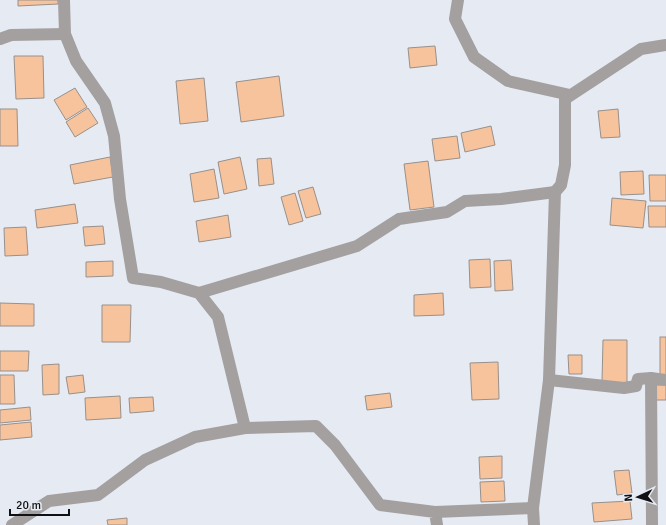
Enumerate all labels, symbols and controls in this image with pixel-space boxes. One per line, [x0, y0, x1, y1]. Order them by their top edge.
north arrow [618, 477, 658, 517]
scale bar [10, 491, 69, 517]
text: N [622, 493, 635, 502]
text: 20 m [16, 498, 41, 513]

